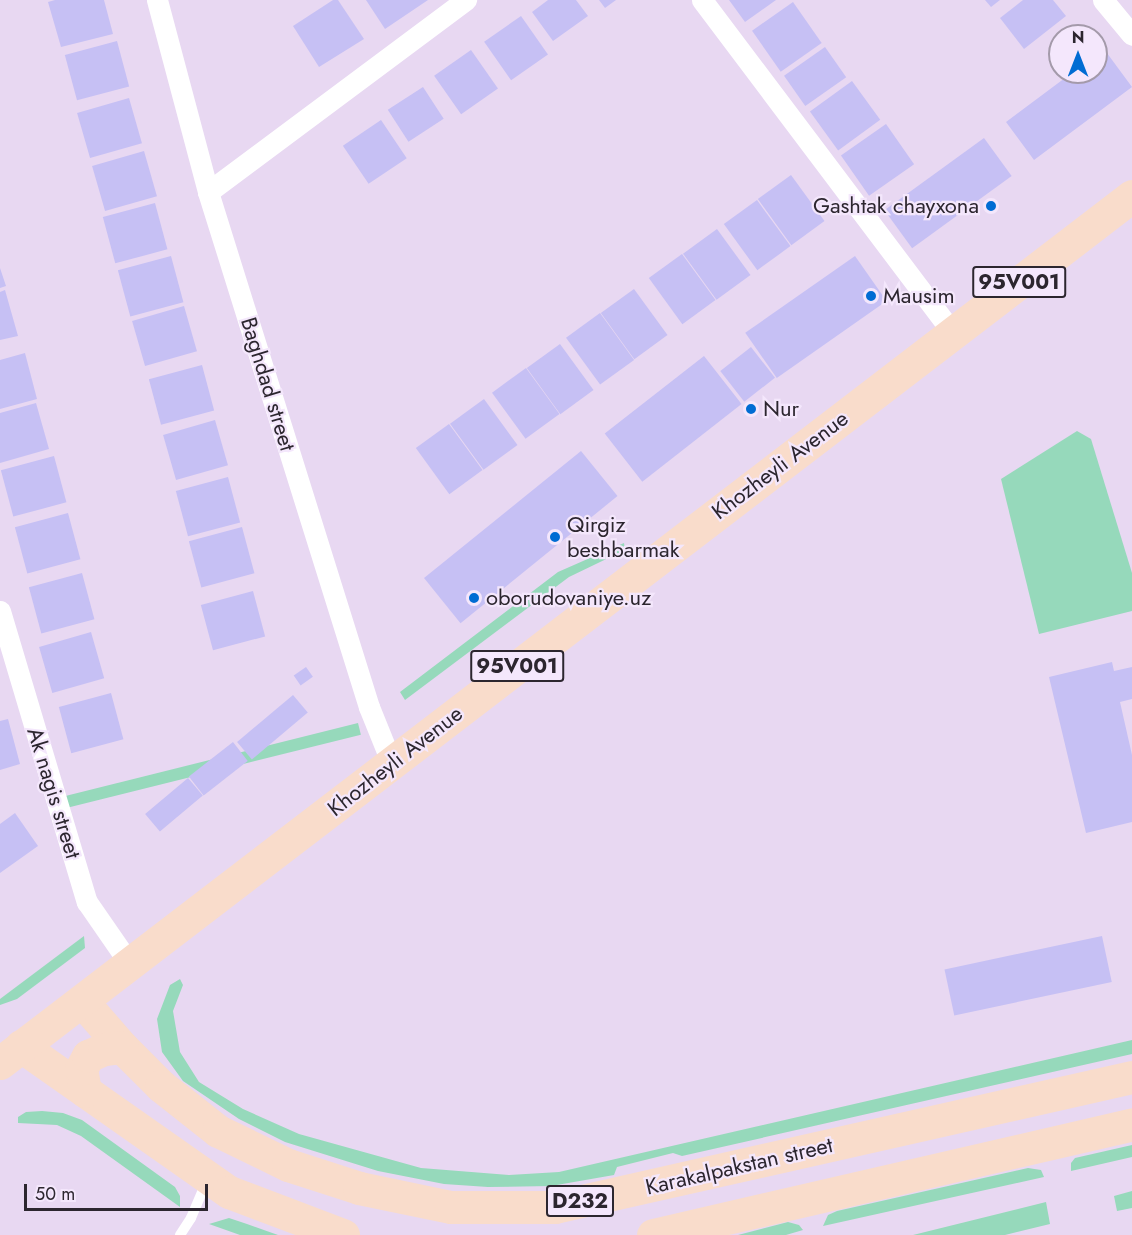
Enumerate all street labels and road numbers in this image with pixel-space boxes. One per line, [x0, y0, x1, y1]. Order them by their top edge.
road number: 95V001 [971, 264, 1067, 300]
street label: Baghdad street [235, 314, 301, 454]
street label: Khozheyli Avenue [707, 405, 853, 525]
road number: 95V001 [469, 648, 565, 684]
street label: Khozheyli Avenue [322, 700, 468, 822]
street label: Ak nagis street [22, 724, 86, 862]
street label: Karakalpakstan street [643, 1132, 835, 1200]
road number: D232 [546, 1183, 614, 1219]

